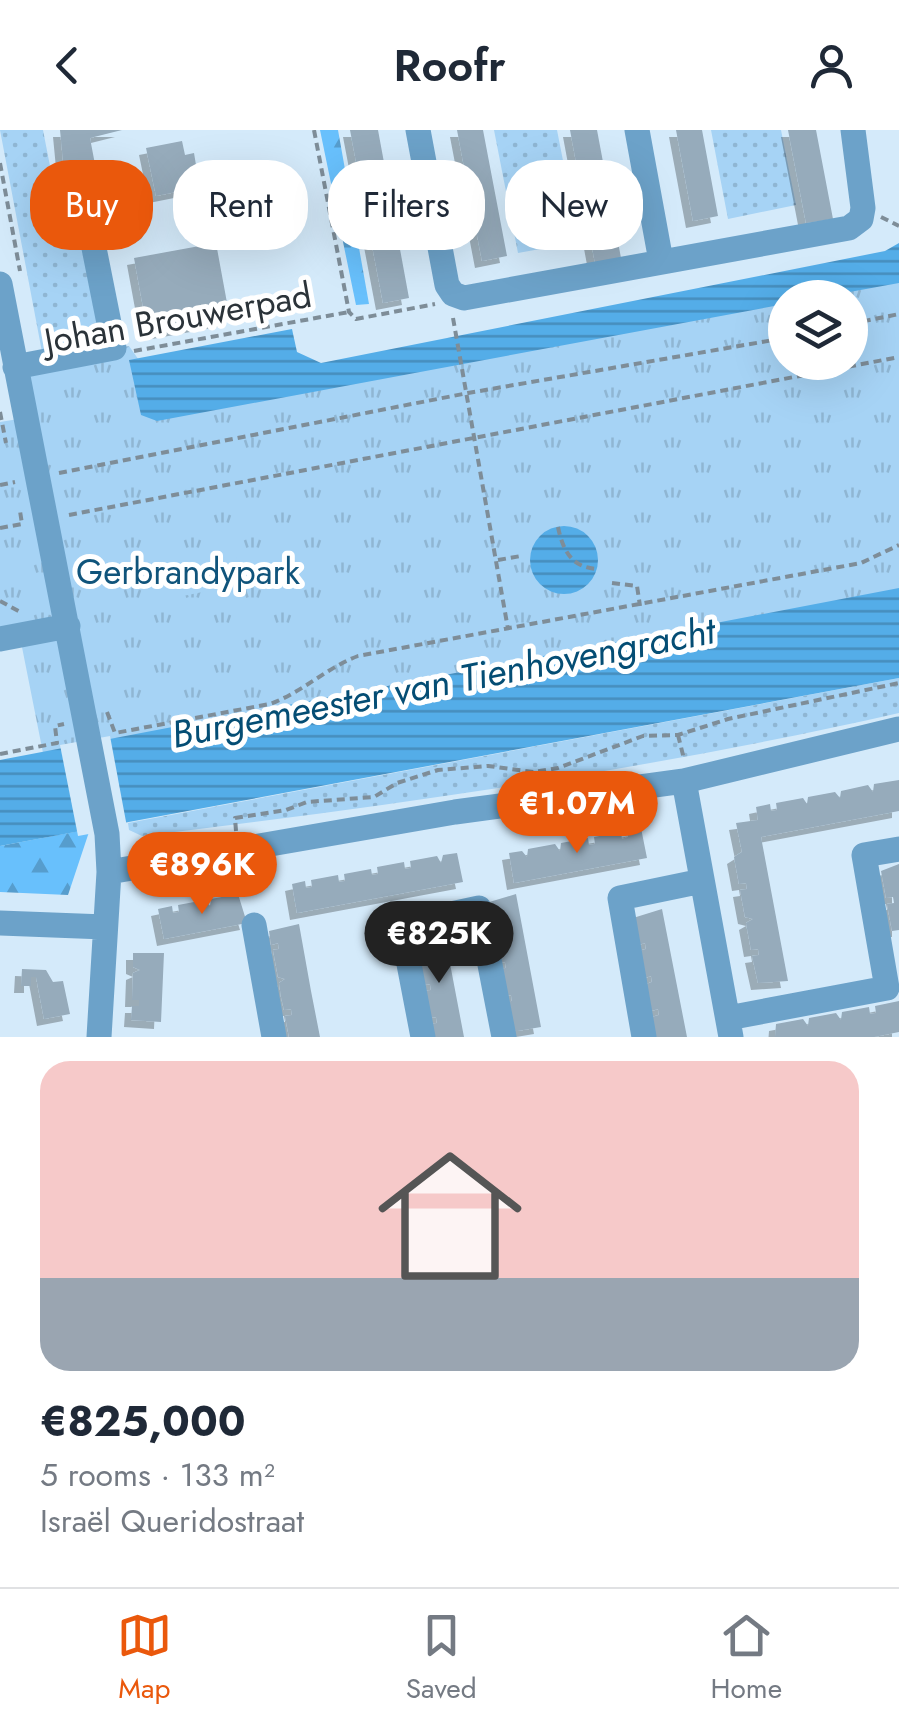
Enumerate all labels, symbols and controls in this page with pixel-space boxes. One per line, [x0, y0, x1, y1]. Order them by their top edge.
text: Roofr [394, 33, 505, 98]
icon: back [40, 38, 95, 93]
icon: person [804, 38, 859, 93]
chip: Buy [30, 160, 153, 250]
chip: Rent [173, 160, 308, 250]
chip: Filters [328, 160, 485, 250]
chip: New [505, 160, 643, 250]
street label: Johan Brouwerpad [37, 270, 315, 367]
map controls [768, 280, 868, 380]
button: layers [768, 280, 868, 380]
park label: Gerbrandypark [76, 547, 301, 597]
water label: Burgemeester van Tienhovengracht [167, 602, 721, 762]
pin: €1.07M [496, 771, 658, 856]
text: €1.07M [519, 780, 635, 826]
pin: €896K [132, 832, 272, 917]
text: €896K [149, 841, 255, 887]
pin: €825K [369, 901, 509, 986]
text: €825K [386, 910, 492, 956]
icon: home [360, 1126, 540, 1306]
text: €825,000 [40, 1391, 246, 1452]
text: 5 rooms · 133 m² [40, 1452, 275, 1498]
text: Israël Queridostraat [40, 1498, 304, 1544]
tab: Map [117, 1608, 172, 1709]
tab: Saved [406, 1608, 477, 1709]
tab: Home [710, 1608, 782, 1709]

